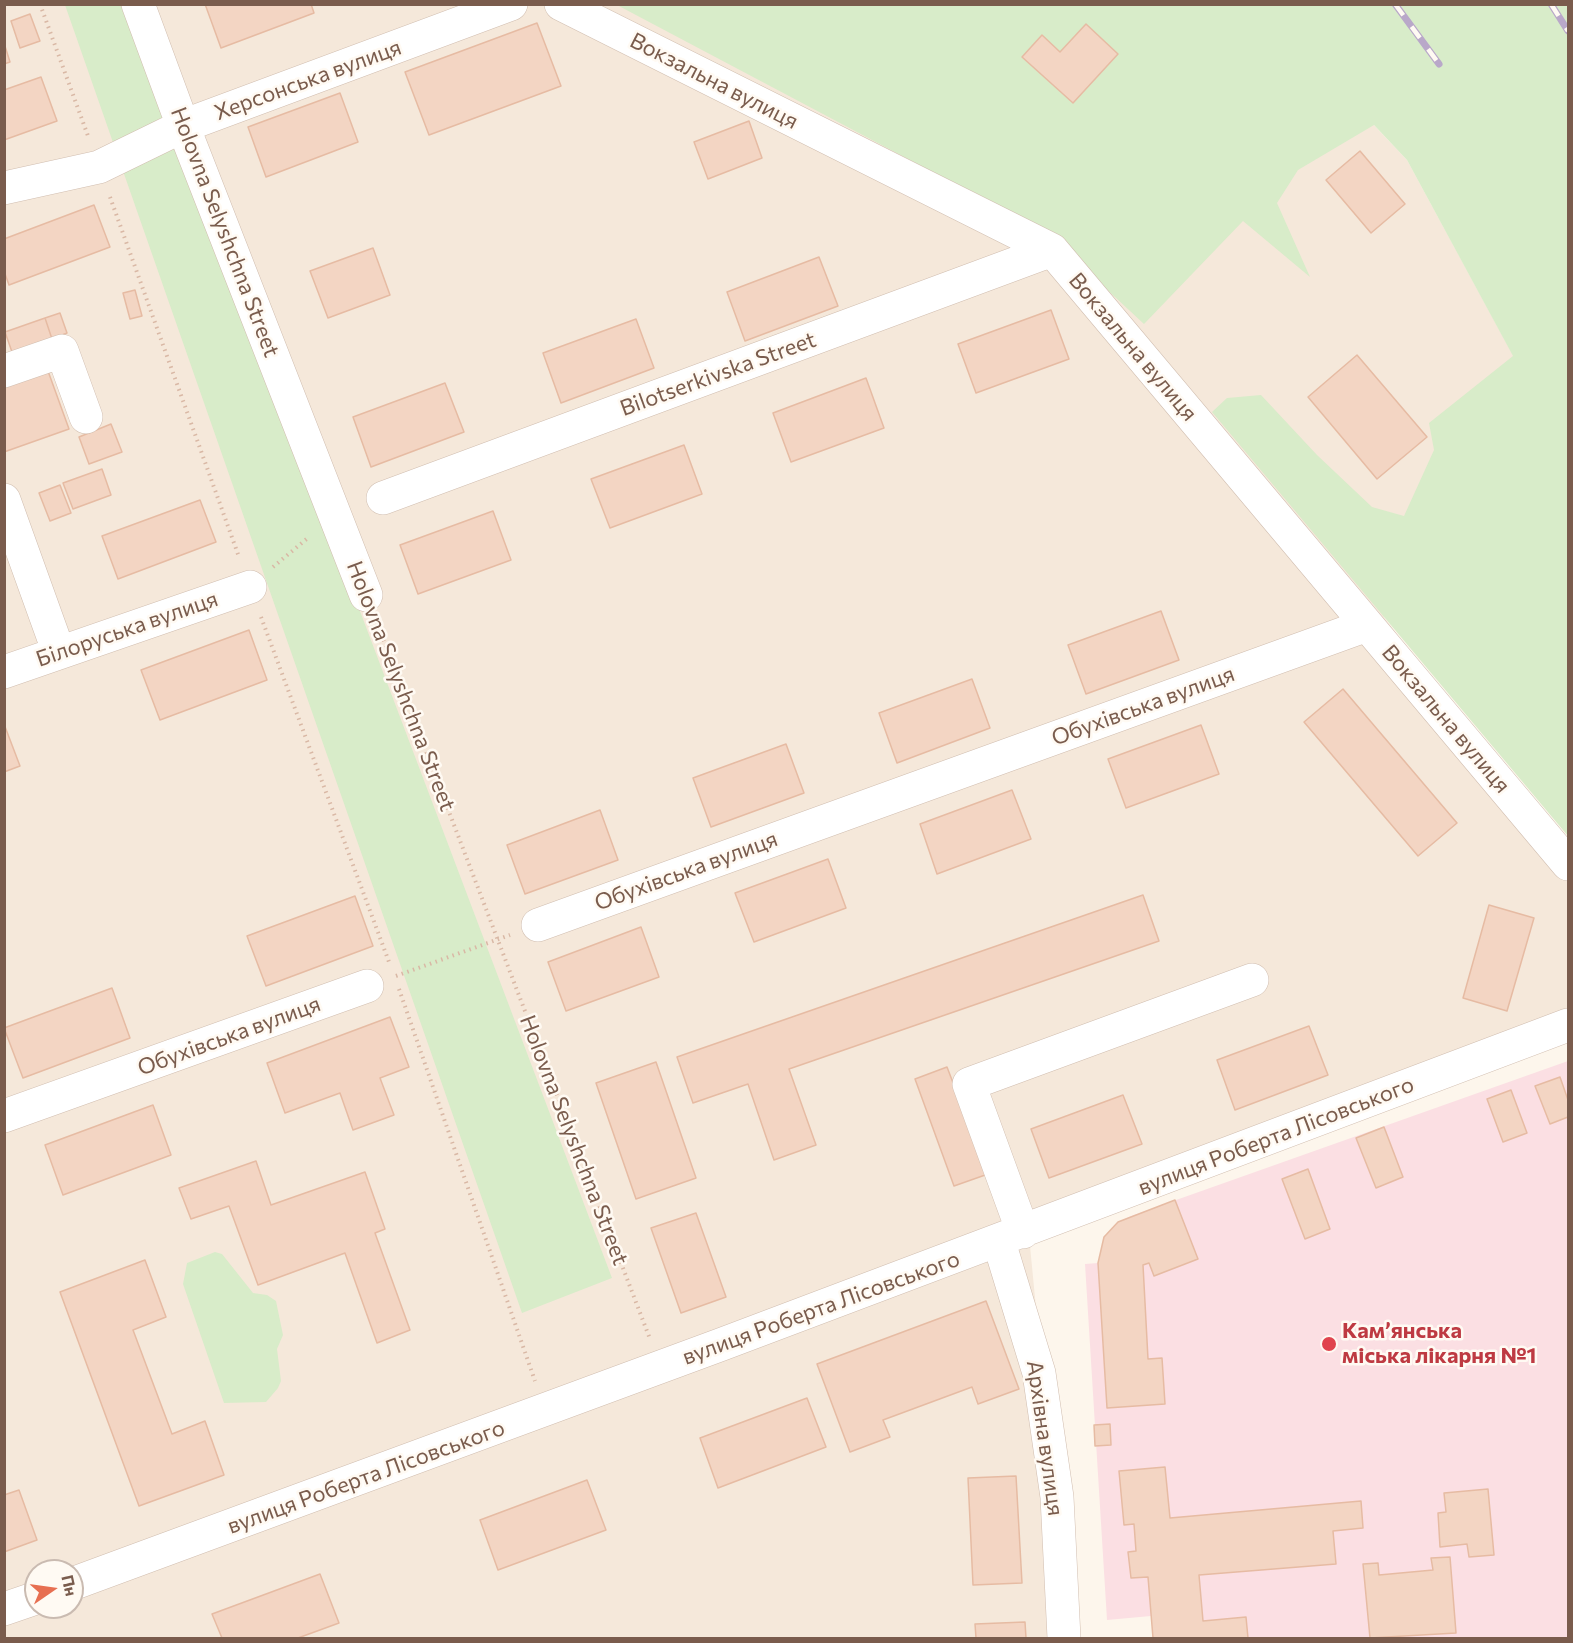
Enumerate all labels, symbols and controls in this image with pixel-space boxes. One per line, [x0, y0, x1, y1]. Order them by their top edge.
street label: Вокзальна вулиця [625, 27, 803, 135]
street label: Херсонська вулиця [211, 34, 405, 126]
street label: Holovna Selyshchna Street [165, 103, 285, 361]
street label: Вокзальна вулиця [1063, 268, 1203, 426]
street label: Bilotserkivska Street [616, 326, 820, 422]
street label: Holovna Selyshchna Street [341, 557, 461, 815]
street label: Білоруська вулиця [33, 586, 221, 672]
street label: Вокзальна вулиця [1376, 640, 1516, 798]
street label: Обухівська вулиця [1048, 661, 1238, 751]
street label: Обухівська вулиця [591, 826, 781, 916]
street label: Обухівська вулиця [134, 991, 324, 1081]
street label: Holovna Selyshchna Street [514, 1011, 634, 1269]
street label: вулиця Роберта Лісовського [1134, 1071, 1418, 1201]
street label: вулиця Роберта Лісовського [679, 1245, 963, 1371]
place label: Кам’янська міська лікарня №1 [1342, 1318, 1536, 1370]
marker: Кам’янська міська лікарня №1 [1320, 1335, 1338, 1353]
street label: Архівна вулиця [1021, 1359, 1069, 1517]
street label: вулиця Роберта Лісовського [224, 1414, 508, 1540]
north arrow [24, 1559, 84, 1619]
text: Пн [58, 1573, 82, 1598]

